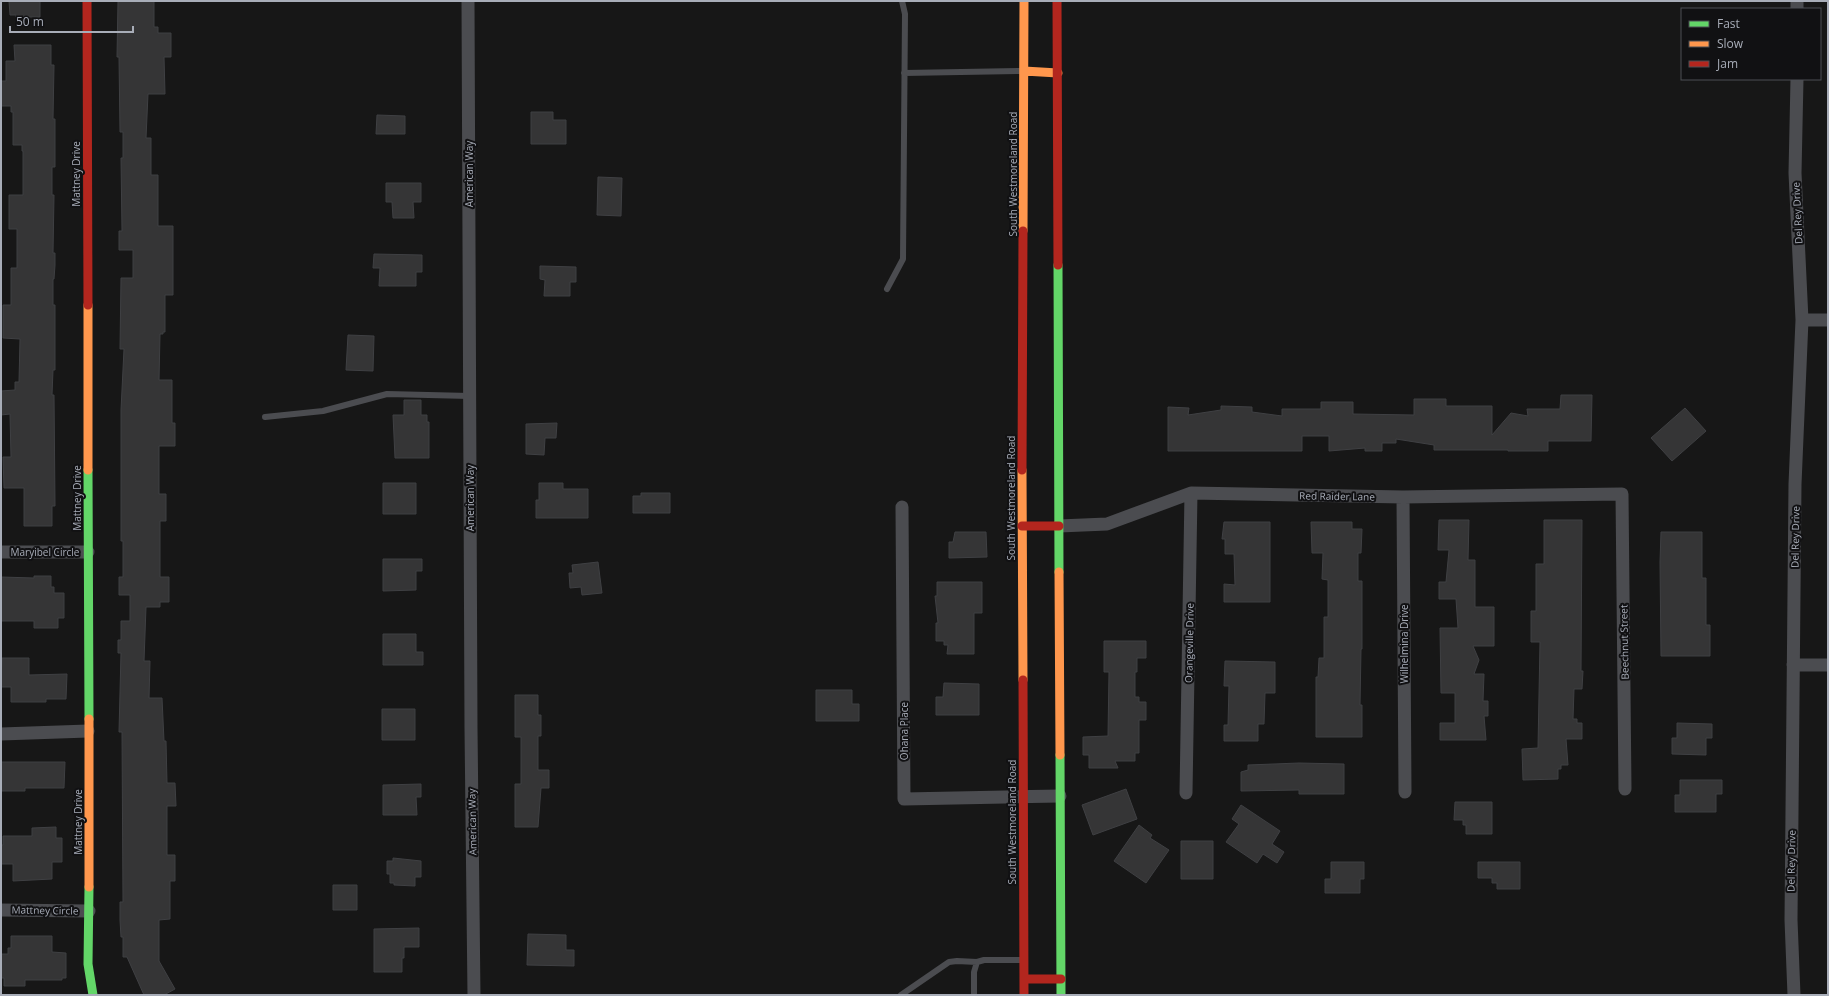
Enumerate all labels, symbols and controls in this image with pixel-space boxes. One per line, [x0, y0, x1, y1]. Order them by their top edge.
scale bar [10, 8, 133, 34]
legend [1681, 8, 1821, 80]
text: 50 m [16, 13, 44, 30]
text: Fast [1717, 15, 1740, 32]
text: Slow [1717, 35, 1744, 52]
text: Jam [1716, 55, 1738, 72]
street label: South Westmoreland Road [1006, 112, 1020, 236]
street label: American Way [462, 140, 476, 207]
street label: Mattney Drive [69, 141, 83, 207]
street label: Del Rey Drive [1788, 181, 1806, 244]
street label: South Westmoreland Road [1004, 436, 1018, 560]
street label: American Way [463, 464, 477, 531]
street label: Mattney Drive [70, 465, 84, 531]
street label: Red Raider Lane [1299, 488, 1375, 504]
street label: Del Rey Drive [1787, 506, 1803, 568]
street label: Maryibel Circle [11, 545, 80, 559]
street label: Orangeville Drive [1181, 603, 1197, 683]
street label: Wilhelmina Drive [1397, 604, 1411, 684]
street label: Beechnut Street [1616, 604, 1632, 680]
street label: Ohana Place [897, 701, 911, 760]
street label: South Westmoreland Road [1005, 760, 1019, 884]
street label: American Way [464, 788, 480, 855]
street label: Mattney Drive [71, 789, 85, 855]
street label: Del Rey Drive [1783, 830, 1799, 892]
street label: Mattney Circle [11, 902, 79, 918]

